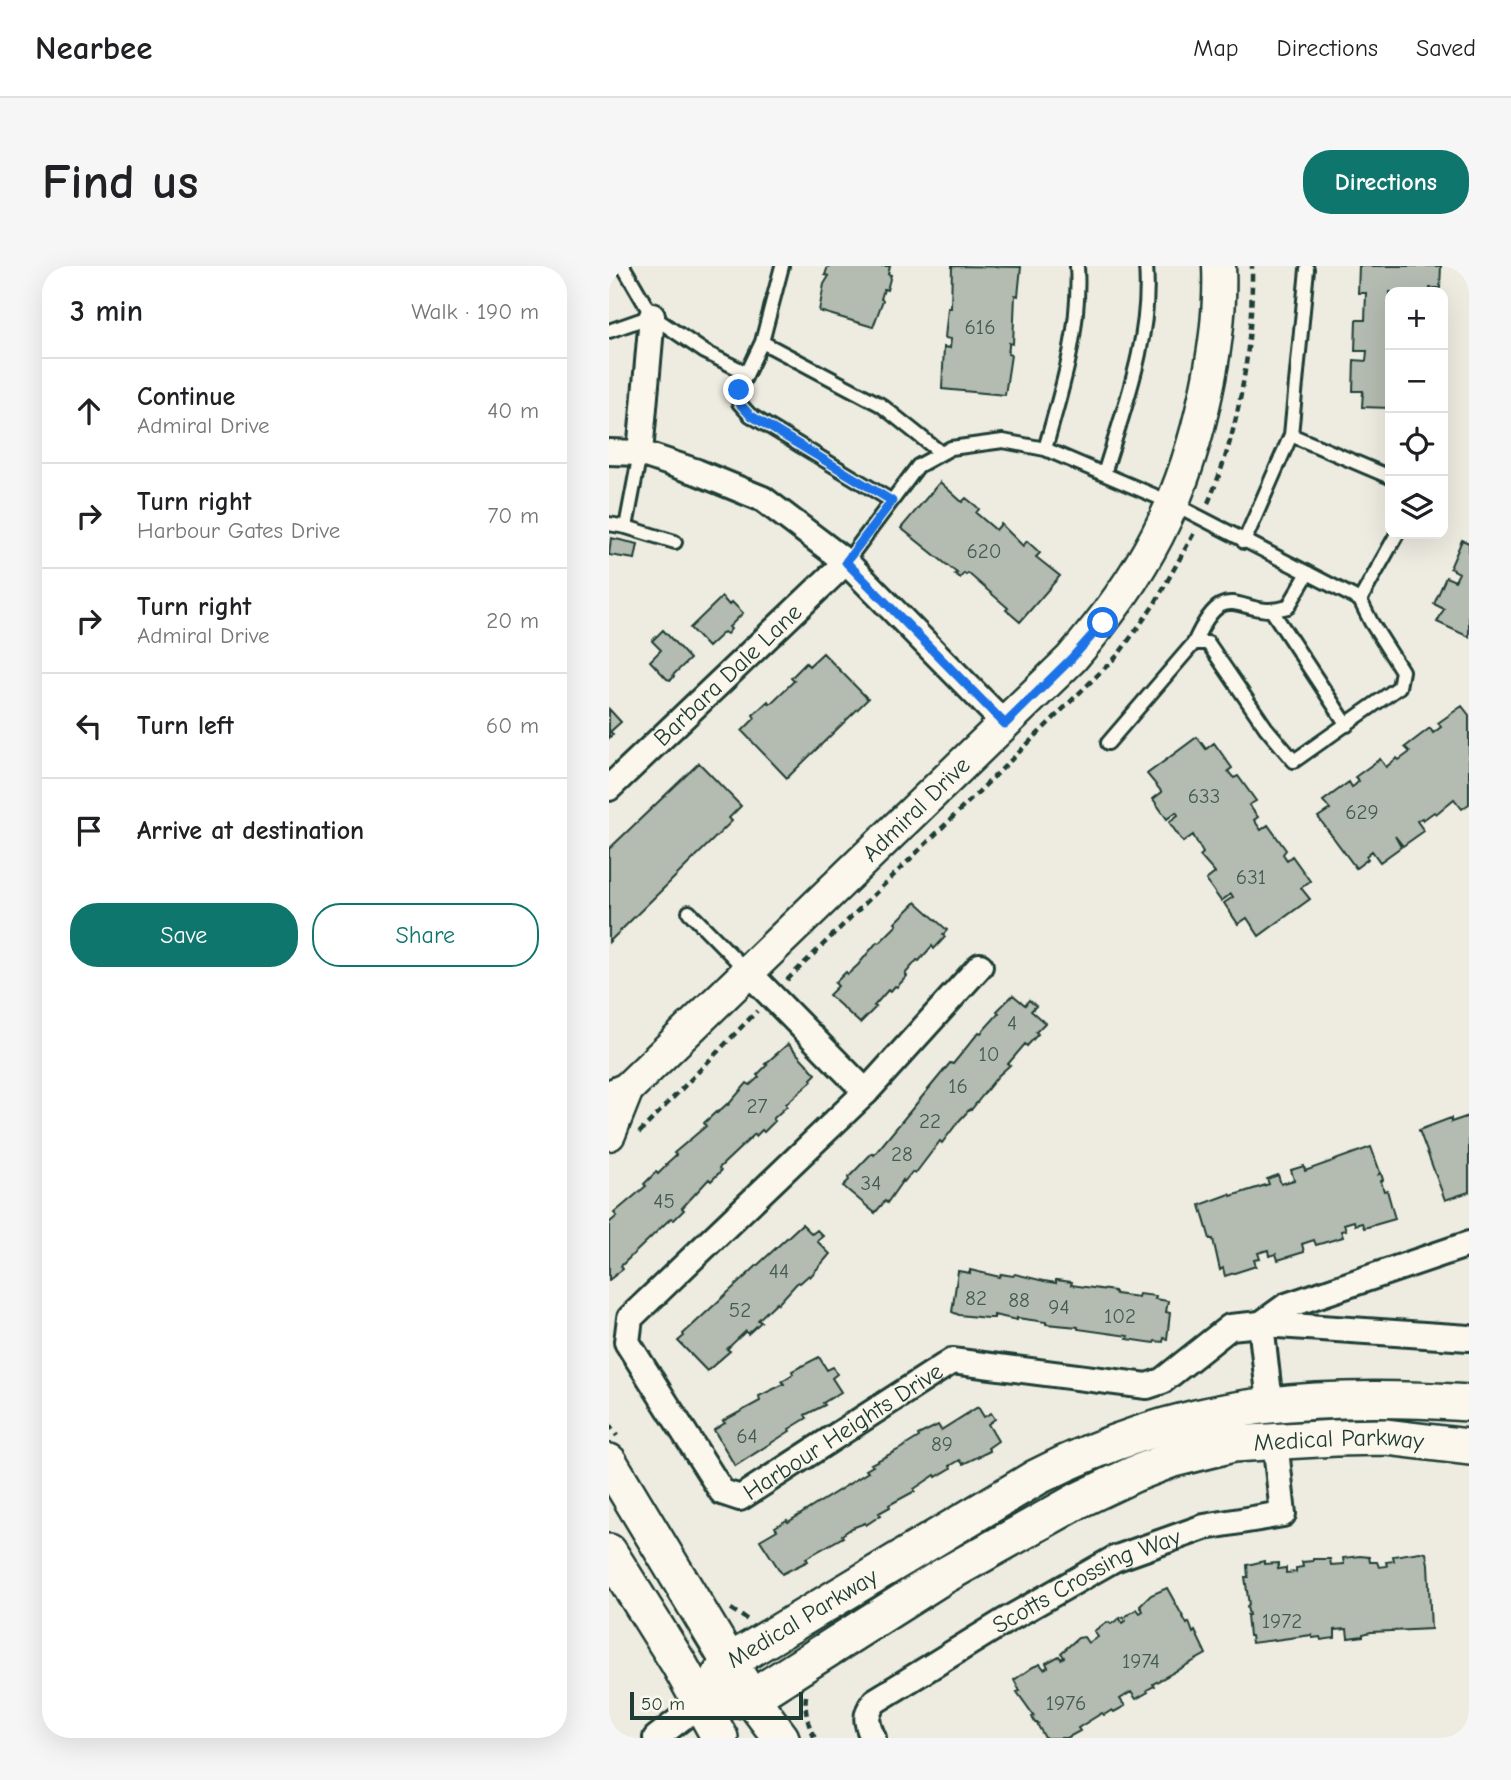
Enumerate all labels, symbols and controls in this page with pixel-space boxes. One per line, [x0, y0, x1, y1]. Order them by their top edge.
text: Nearbee [35, 29, 153, 67]
text: Map [1193, 34, 1239, 62]
text: Directions [1277, 34, 1378, 62]
text: Saved [1416, 34, 1476, 62]
button: Directions [1303, 150, 1469, 214]
text: Find us [42, 154, 198, 210]
map controls [1385, 287, 1448, 539]
button: + [1385, 287, 1448, 350]
text: 3 min [70, 294, 143, 329]
text: Walk · 190 m [411, 298, 539, 325]
house number: 616 [964, 315, 996, 339]
button: − [1385, 350, 1448, 413]
route end [723, 374, 754, 405]
text: Continue [137, 382, 235, 412]
icon: ahead [70, 392, 108, 430]
text: 40 m [487, 397, 539, 424]
text: Admiral Drive [137, 412, 270, 439]
button: locate [1385, 413, 1448, 476]
button: layers [1385, 476, 1448, 539]
text: Turn right [137, 487, 251, 517]
icon: right [70, 497, 108, 535]
text: 70 m [487, 502, 539, 529]
text: Harbour Gates Drive [137, 517, 340, 544]
house number: 620 [966, 539, 1002, 563]
text: Turn right [137, 592, 251, 622]
street label: Barbara Dale Lane [648, 598, 807, 752]
icon: right [70, 602, 108, 640]
text: 20 m [486, 607, 539, 634]
route start [1087, 607, 1118, 638]
text: Admiral Drive [137, 622, 270, 649]
icon: left [70, 707, 108, 745]
text: Turn left [137, 711, 234, 741]
text: 60 m [486, 712, 539, 739]
street label: Admiral Drive [857, 751, 975, 867]
house number: 633 [1188, 784, 1220, 808]
house number: 629 [1345, 800, 1379, 824]
icon: arrive [70, 812, 108, 850]
text: Arrive at destination [137, 816, 364, 846]
house number: 631 [1236, 865, 1266, 889]
button: Save [70, 903, 298, 967]
button: Share [312, 903, 539, 967]
house number: 4 [1007, 1011, 1017, 1035]
house number: 10 [978, 1042, 1000, 1066]
house number: 16 [948, 1074, 968, 1098]
house number: 27 [747, 1094, 768, 1118]
house number: 22 [919, 1109, 941, 1133]
house number: 28 [891, 1142, 913, 1166]
house number: 34 [861, 1171, 881, 1195]
house number: 45 [653, 1189, 675, 1213]
house number: 44 [769, 1259, 789, 1283]
house number: 82 [965, 1286, 987, 1310]
house number: 88 [1008, 1288, 1030, 1312]
house number: 94 [1048, 1295, 1070, 1319]
house number: 52 [729, 1298, 751, 1322]
house number: 102 [1104, 1304, 1136, 1328]
street label: Harbour Heights Drive [738, 1357, 948, 1506]
street label: Medical Parkway [1253, 1423, 1426, 1457]
house number: 64 [736, 1424, 758, 1448]
house number: 89 [931, 1432, 953, 1456]
street label: Scotts Crossing Way [987, 1522, 1185, 1639]
street label: Medical Parkway [722, 1562, 883, 1674]
house number: 1972 [1262, 1609, 1302, 1633]
house number: 1974 [1122, 1649, 1160, 1673]
scale bar [630, 1689, 803, 1721]
house number: 1976 [1046, 1691, 1086, 1715]
text: 50 m [641, 1693, 685, 1715]

